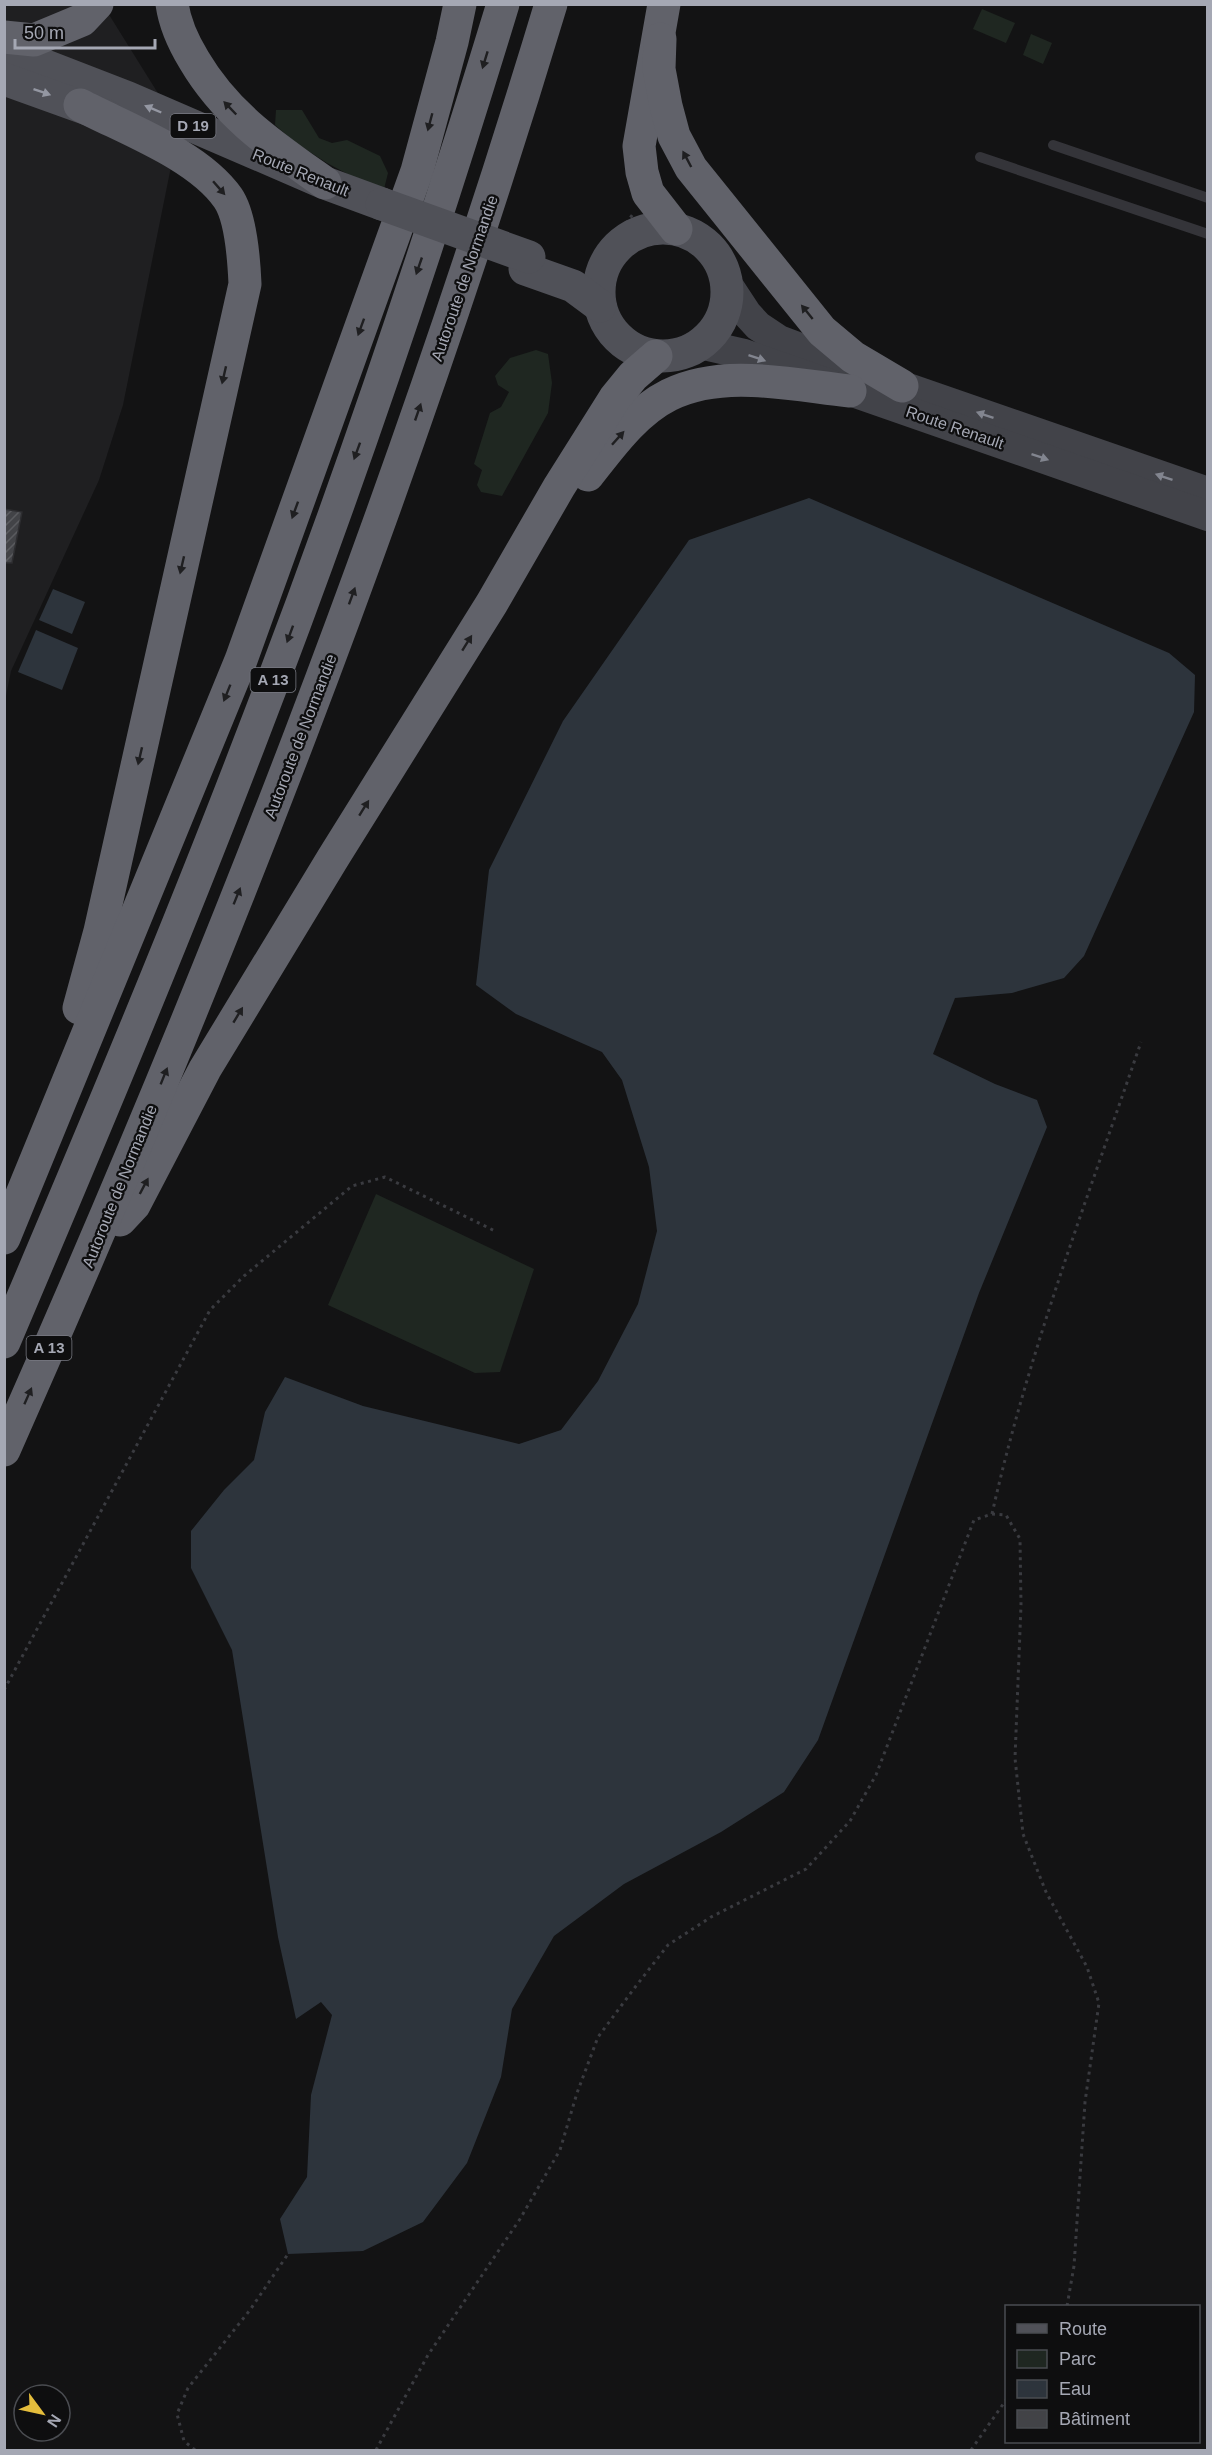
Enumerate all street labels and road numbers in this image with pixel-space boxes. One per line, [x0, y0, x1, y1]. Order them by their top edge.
road number: D 19 [170, 114, 216, 138]
street label: Route Renault [250, 145, 352, 200]
street label: Autoroute de Normandie [428, 193, 501, 363]
street label: Route Renault [904, 403, 1006, 452]
street label: Autoroute de Normandie [261, 652, 340, 821]
road number: A 13 [250, 668, 296, 692]
street label: Autoroute de Normandie [79, 1102, 160, 1270]
road number: A 13 [26, 1336, 72, 1360]

